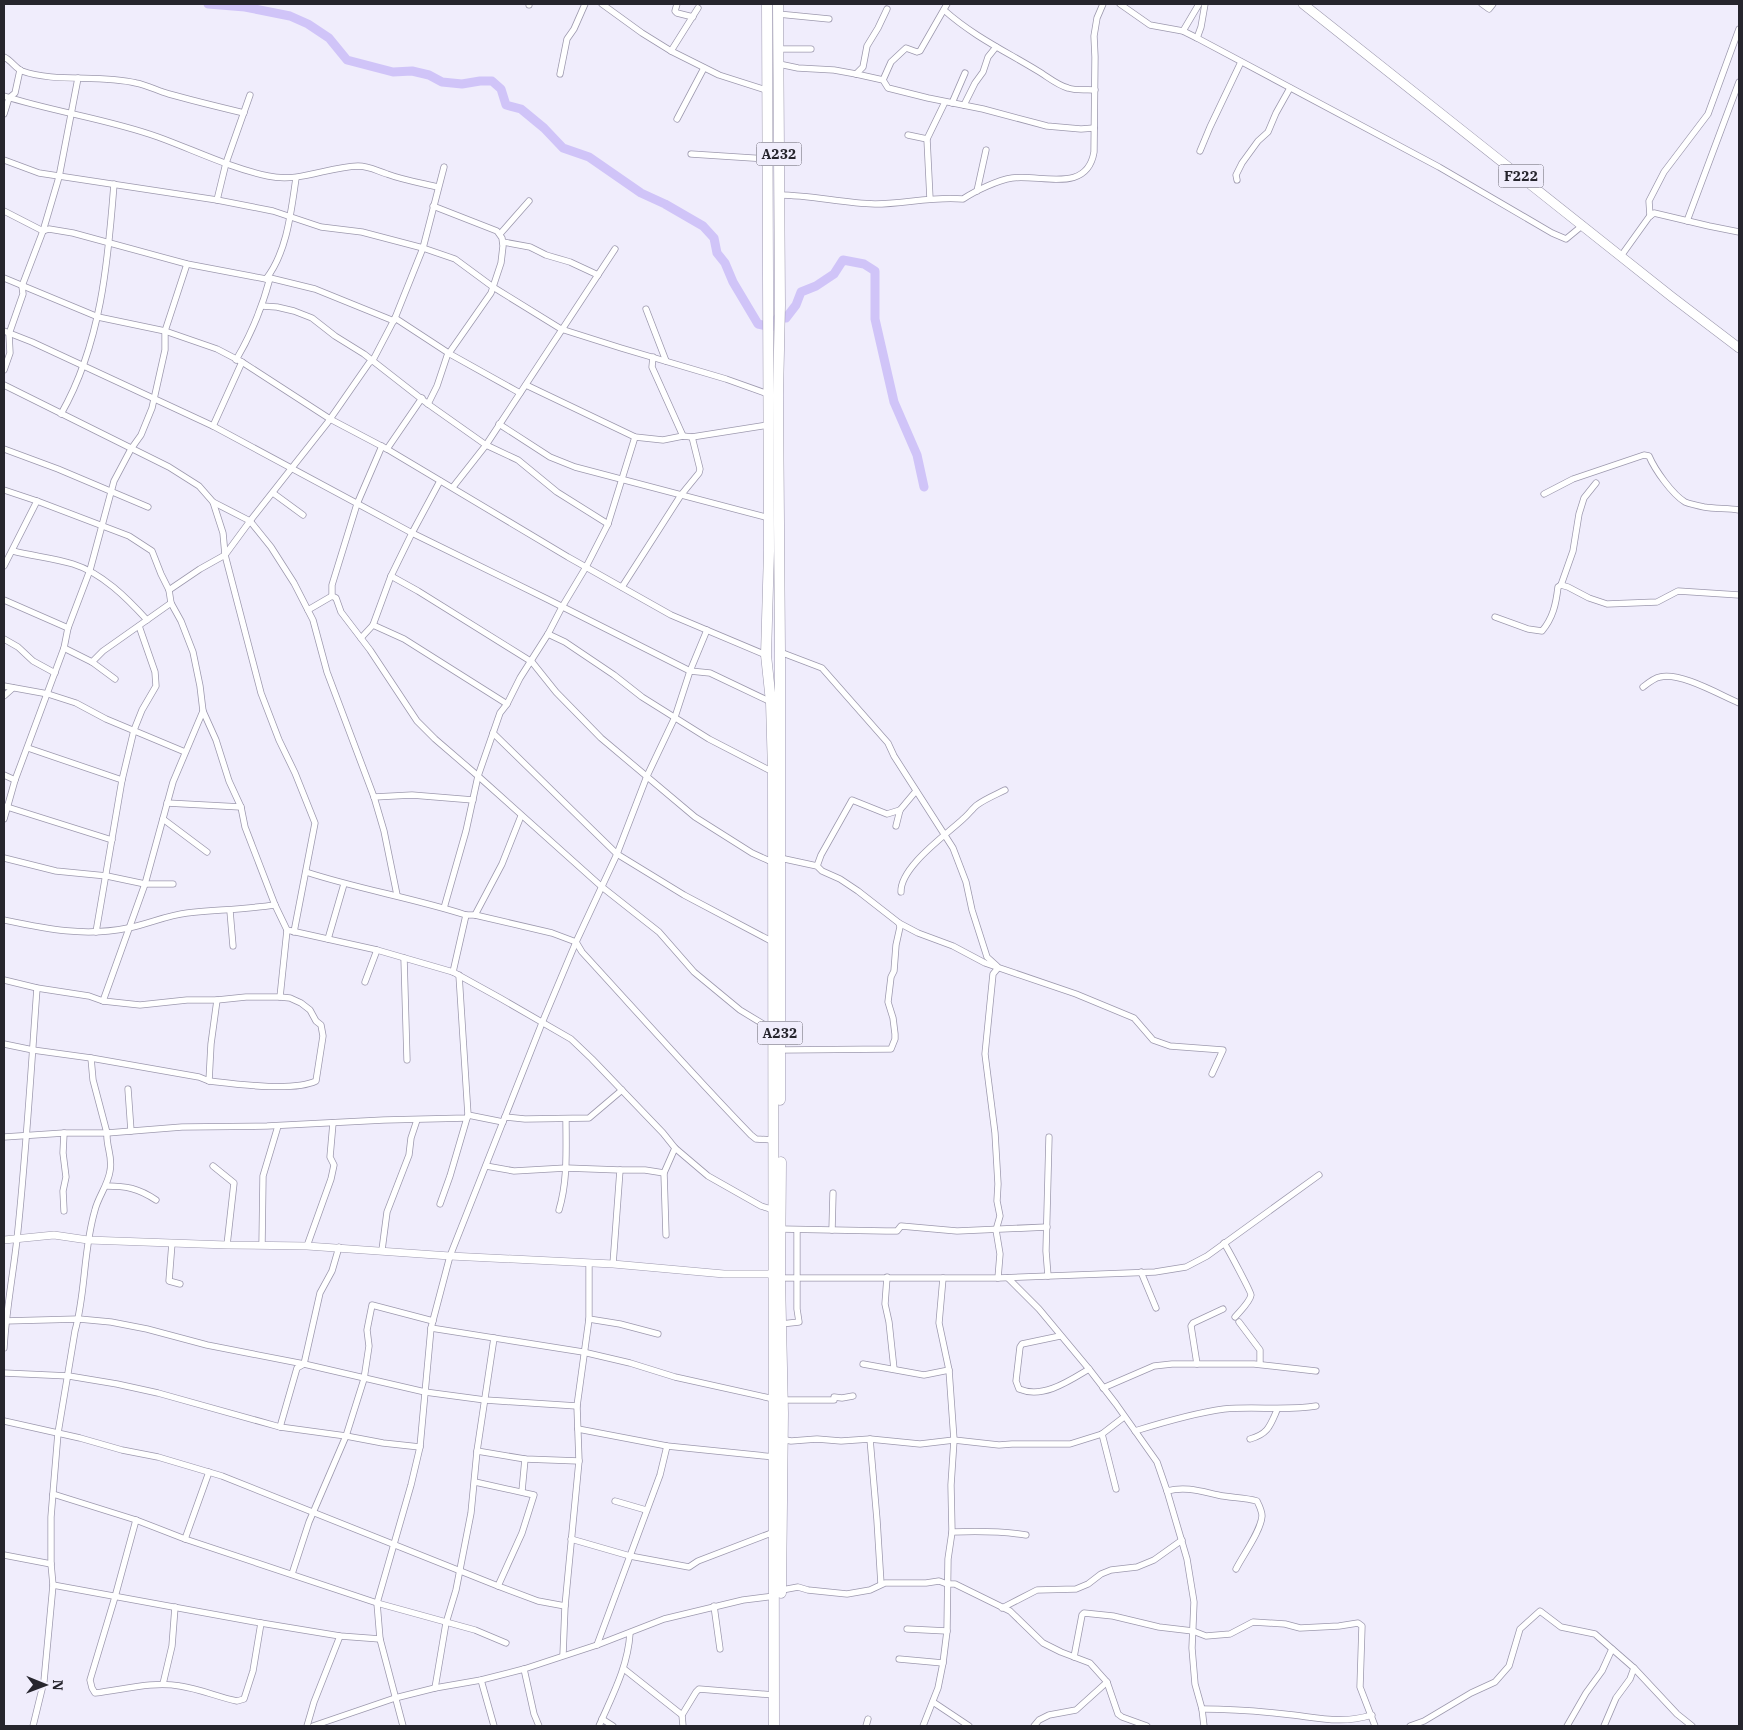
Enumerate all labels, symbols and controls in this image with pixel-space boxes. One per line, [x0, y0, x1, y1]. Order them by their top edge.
road number: A232 [756, 142, 802, 166]
road number: F222 [1498, 165, 1544, 188]
road number: A232 [758, 1021, 802, 1044]
north arrow [20, 1660, 70, 1710]
text: N [49, 1680, 67, 1691]

